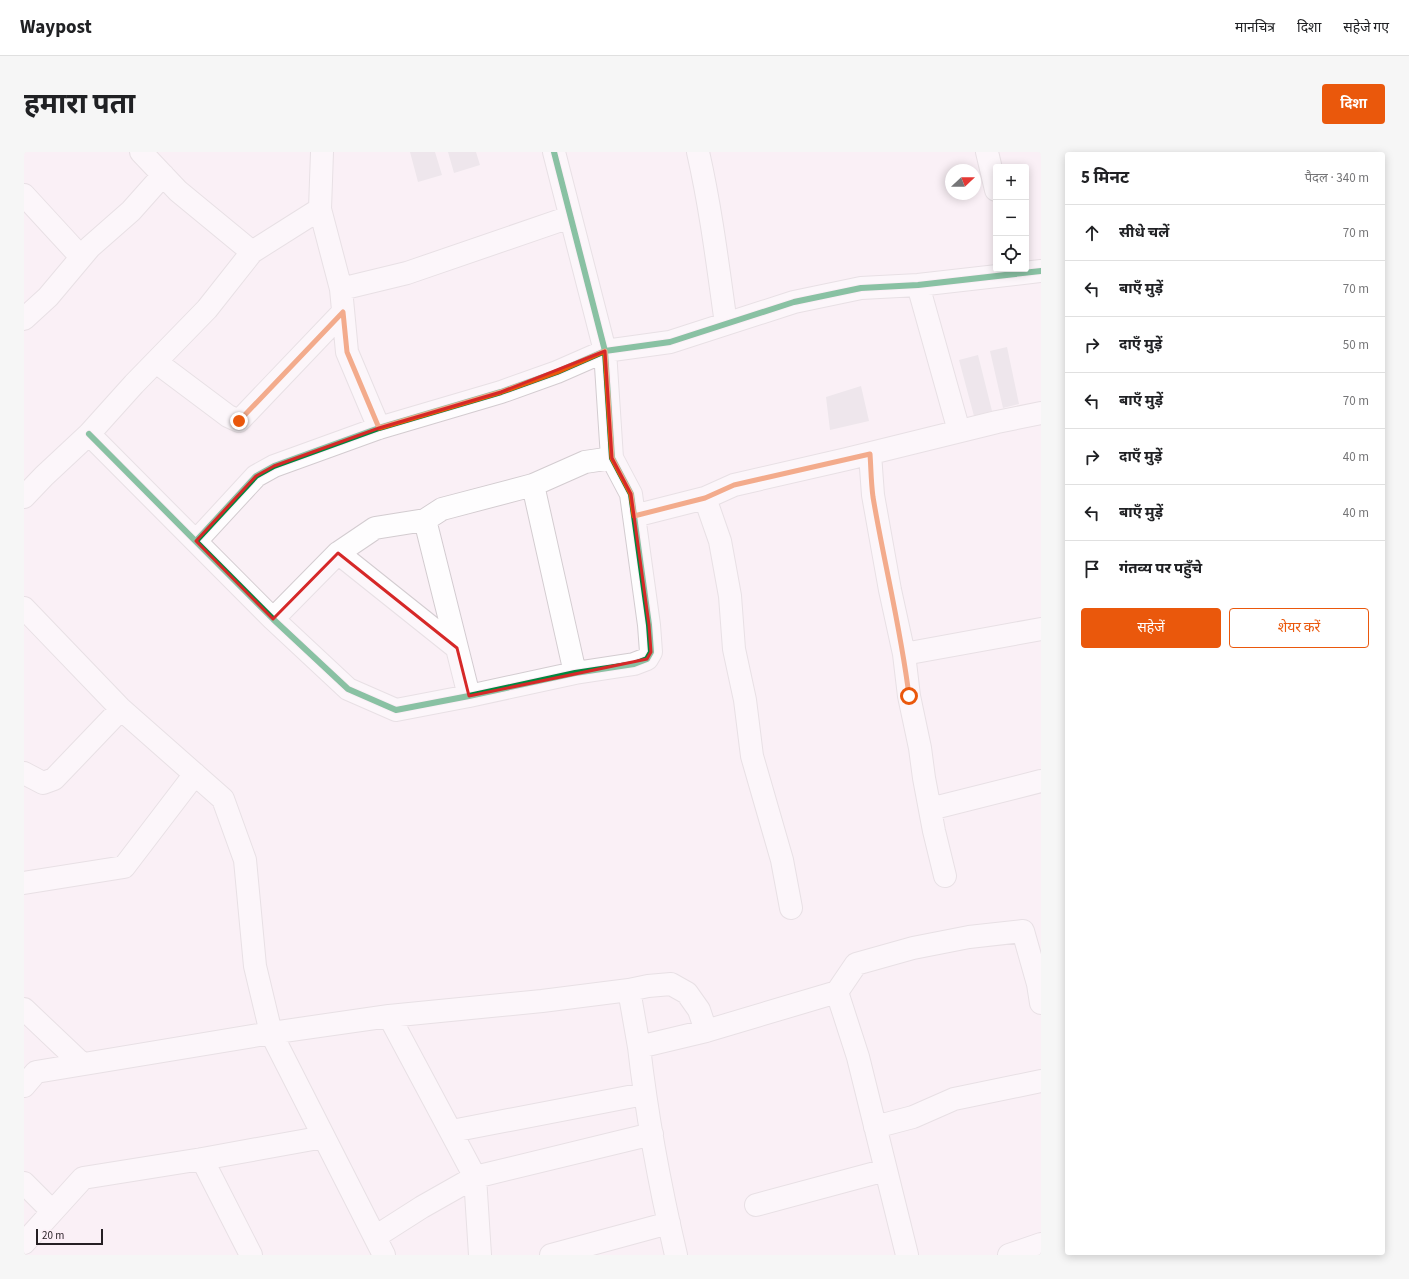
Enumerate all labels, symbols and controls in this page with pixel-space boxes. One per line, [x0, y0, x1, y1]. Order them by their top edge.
text: Waypost [20, 14, 92, 41]
text: मानचित्र [1235, 18, 1275, 38]
text: दिशा [1297, 18, 1321, 38]
text: सहेजे गए [1343, 18, 1389, 38]
text: हमारा पता [24, 84, 135, 124]
button: दिशा [1322, 84, 1385, 124]
north arrow [945, 164, 981, 200]
map controls [993, 164, 1029, 272]
button: + [993, 164, 1029, 200]
text: 5 मिनट [1081, 166, 1129, 190]
text: पैदल · 340 m [1305, 169, 1369, 187]
button: − [993, 200, 1029, 236]
icon: ahead [1081, 222, 1103, 244]
text: सीधे चलें [1119, 222, 1169, 243]
text: 70 m [1343, 224, 1369, 242]
button: locate [993, 236, 1029, 272]
icon: left [1081, 278, 1103, 300]
text: बाएँ मुड़ें [1119, 278, 1163, 299]
text: 70 m [1343, 280, 1369, 298]
icon: right [1081, 334, 1103, 356]
text: दाएँ मुड़ें [1119, 334, 1162, 355]
text: 50 m [1343, 336, 1369, 354]
icon: left [1081, 390, 1103, 412]
text: बाएँ मुड़ें [1119, 390, 1163, 411]
text: 70 m [1343, 392, 1369, 410]
route end [230, 412, 248, 430]
icon: right [1081, 446, 1103, 468]
text: दाएँ मुड़ें [1119, 446, 1162, 467]
text: 40 m [1343, 448, 1369, 466]
icon: left [1081, 502, 1103, 524]
text: बाएँ मुड़ें [1119, 502, 1163, 523]
text: 40 m [1343, 504, 1369, 522]
icon: arrive [1081, 558, 1103, 580]
text: गंतव्य पर पहुँचे [1119, 558, 1202, 579]
button: सहेजें [1081, 608, 1221, 648]
button: शेयर करें [1229, 608, 1369, 648]
route start [900, 687, 918, 705]
scale bar [36, 1227, 103, 1246]
text: 20 m [42, 1228, 64, 1243]

